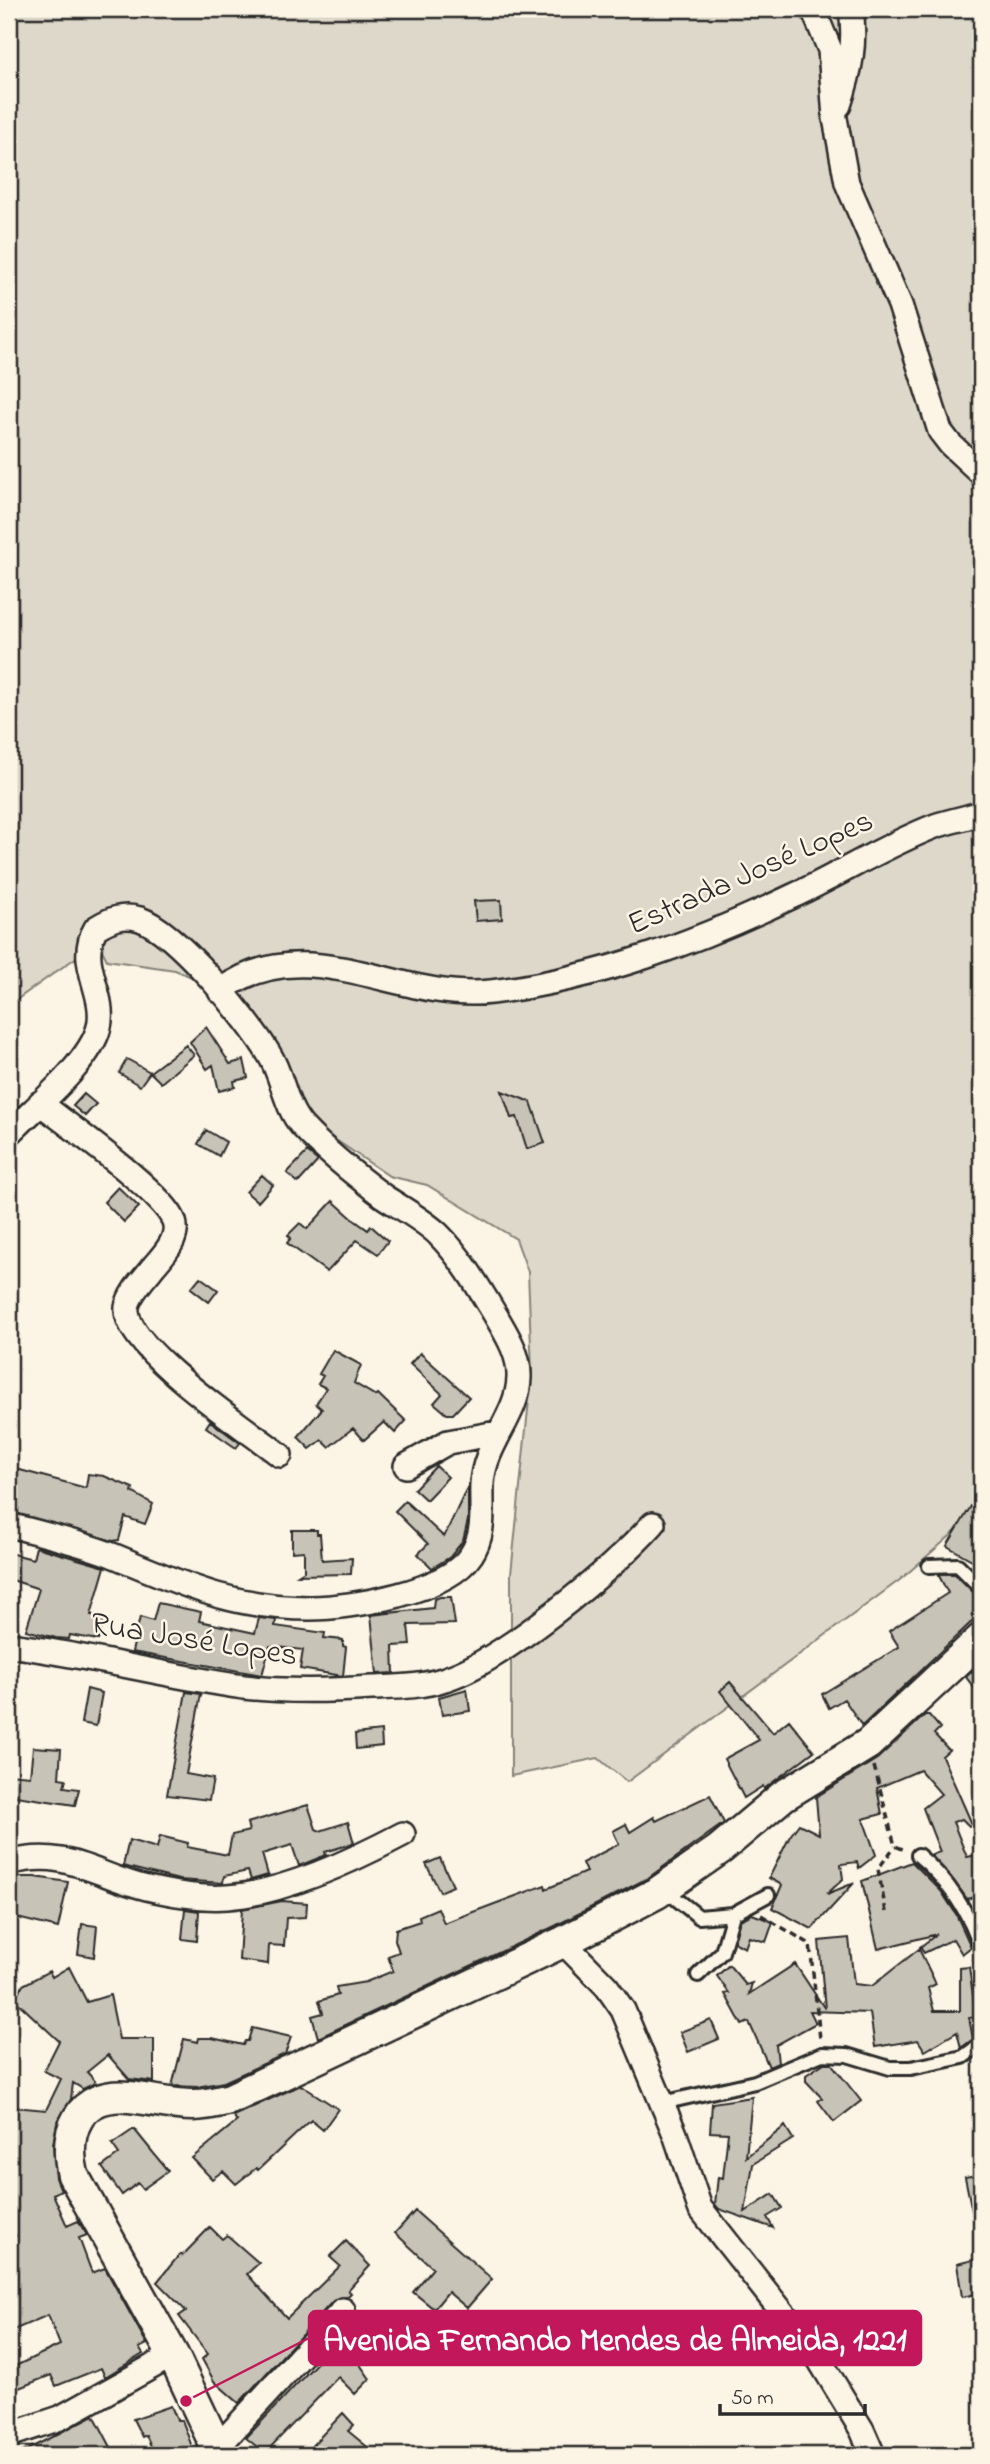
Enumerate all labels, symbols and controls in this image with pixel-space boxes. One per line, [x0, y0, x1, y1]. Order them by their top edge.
street label: Estrada José Lopes [621, 799, 881, 949]
street label: Rua José Lopes [87, 1601, 301, 1681]
callout: Avenida Fernando Mendes de Almeida, 1221 [309, 2311, 921, 2365]
text: Avenida Fernando Mendes de Almeida, 1221 [323, 2318, 907, 2366]
scale bar [720, 2373, 866, 2417]
text: 50 m [731, 2384, 774, 2414]

